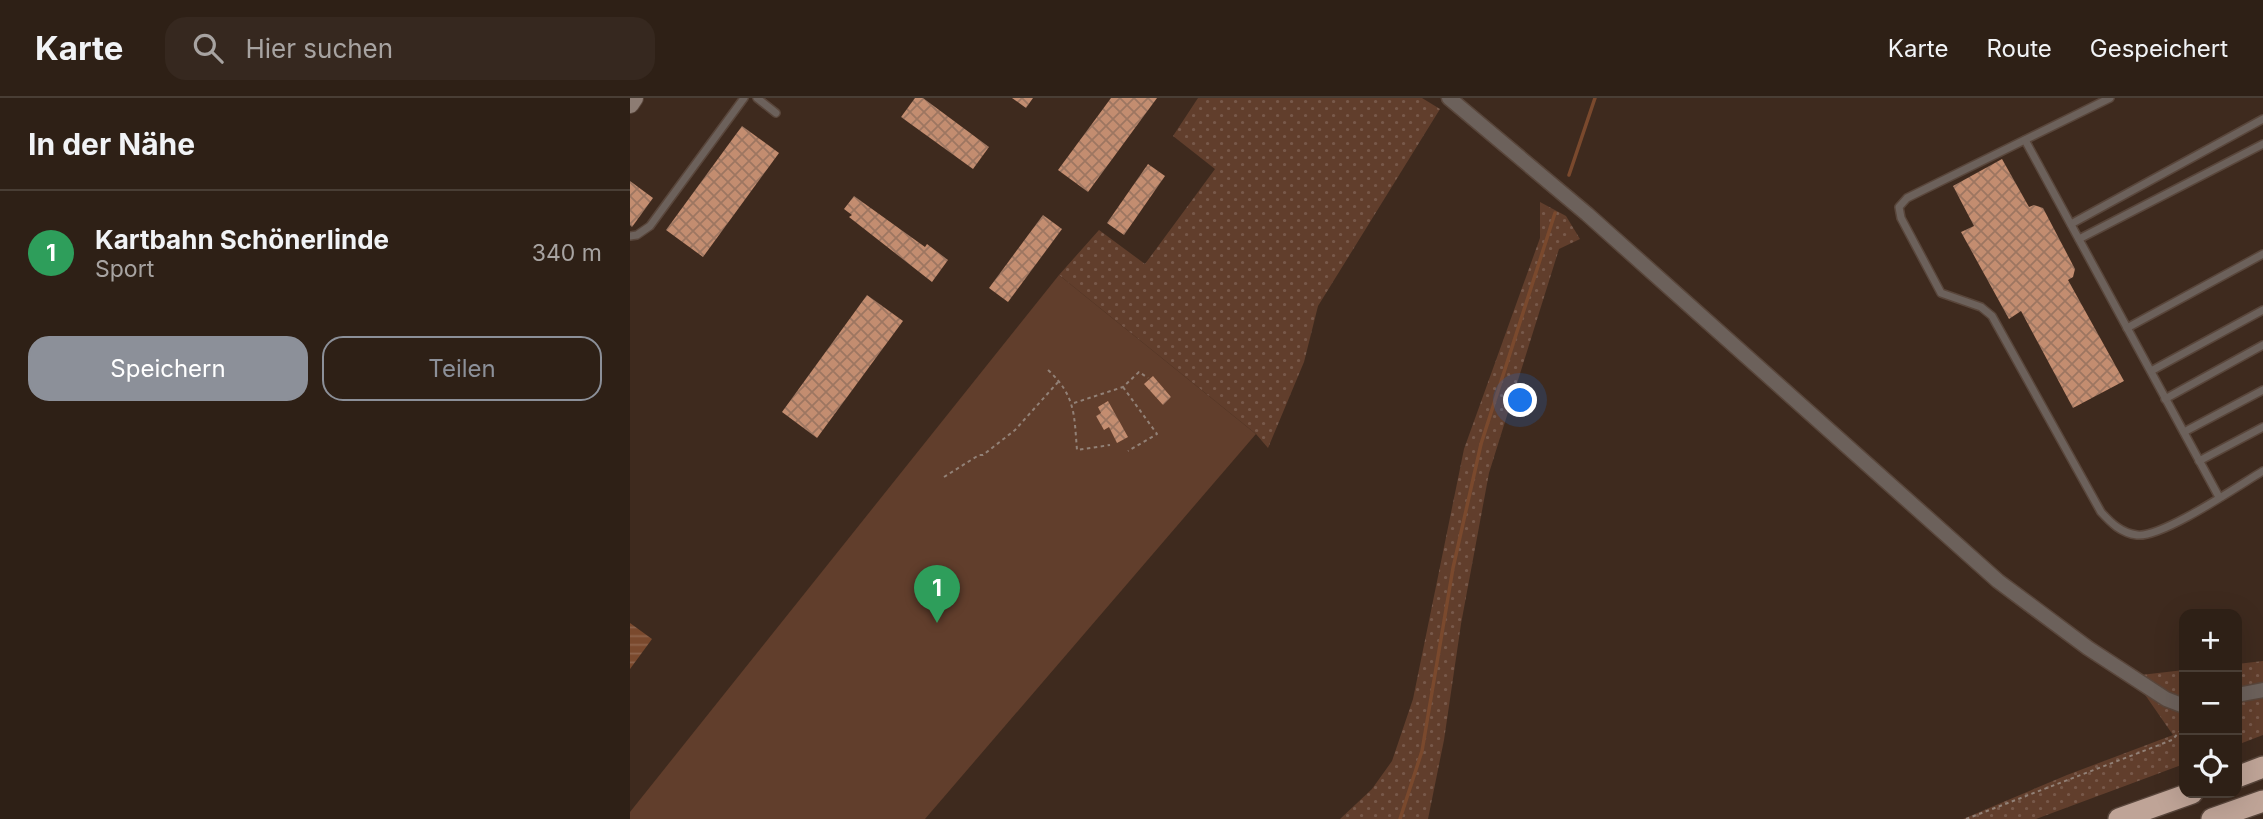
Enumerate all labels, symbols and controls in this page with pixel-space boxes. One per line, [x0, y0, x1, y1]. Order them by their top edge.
search box [165, 17, 655, 80]
text: Karte [35, 28, 123, 68]
icon: search [189, 29, 227, 67]
text: Hier suchen [245, 33, 393, 64]
text: Karte [1888, 34, 1948, 63]
text: Route [1986, 34, 2052, 63]
text: Gespeichert [2090, 34, 2228, 63]
text: In der Nähe [28, 126, 195, 162]
text: Kartbahn Schönerlinde [95, 224, 389, 255]
text: 1 [46, 239, 56, 267]
text: 340 m [532, 239, 602, 267]
text: Sport [95, 255, 154, 283]
button: Speichern [28, 336, 308, 401]
button: Teilen [322, 336, 602, 401]
your location [1503, 383, 1537, 417]
pin: 1 [914, 565, 960, 623]
map controls [2179, 609, 2242, 798]
button: + [2179, 609, 2242, 672]
button: − [2179, 672, 2242, 735]
button: locate [2179, 735, 2242, 798]

